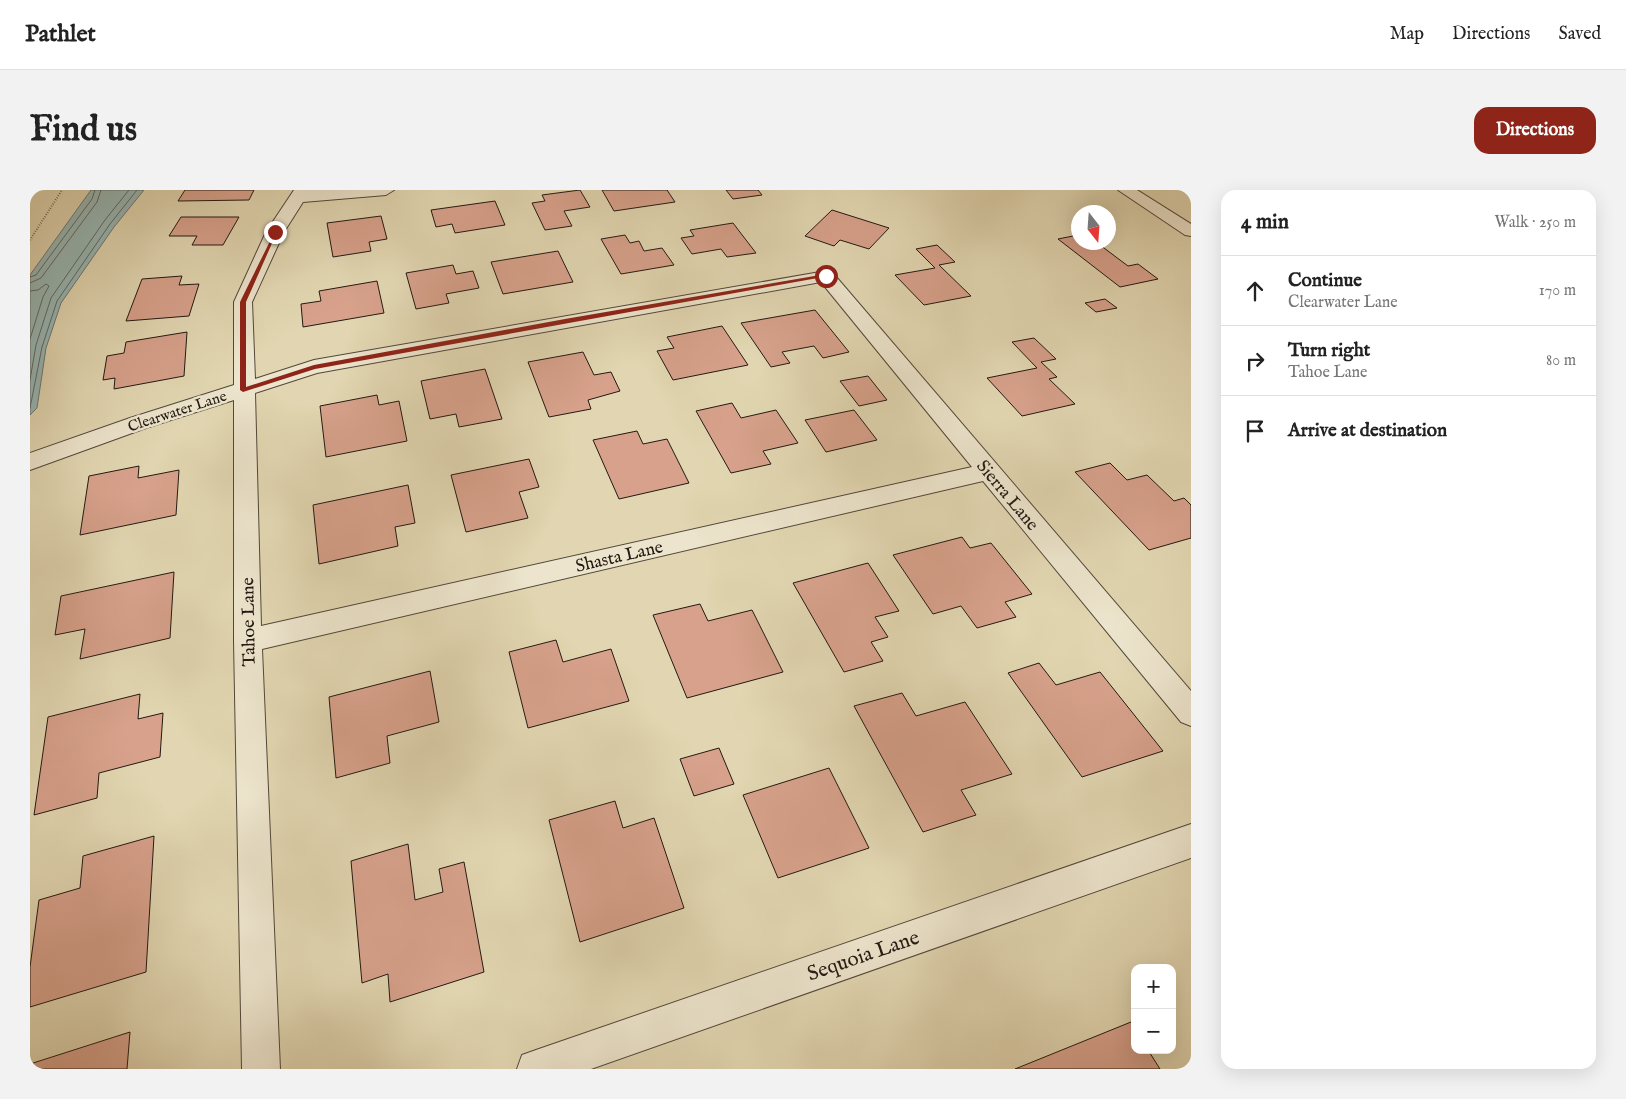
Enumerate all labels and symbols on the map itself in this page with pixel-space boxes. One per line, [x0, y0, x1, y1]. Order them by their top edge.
north arrow [1071, 205, 1116, 250]
route end [264, 221, 287, 244]
route start [815, 265, 838, 288]
street label: Clearwater Lane [125, 387, 229, 436]
street label: Sierra Lane [971, 456, 1043, 536]
street label: Shasta Lane [573, 536, 665, 579]
street label: Tahoe Lane [237, 577, 262, 667]
street label: Sequoia Lane [804, 924, 924, 988]

